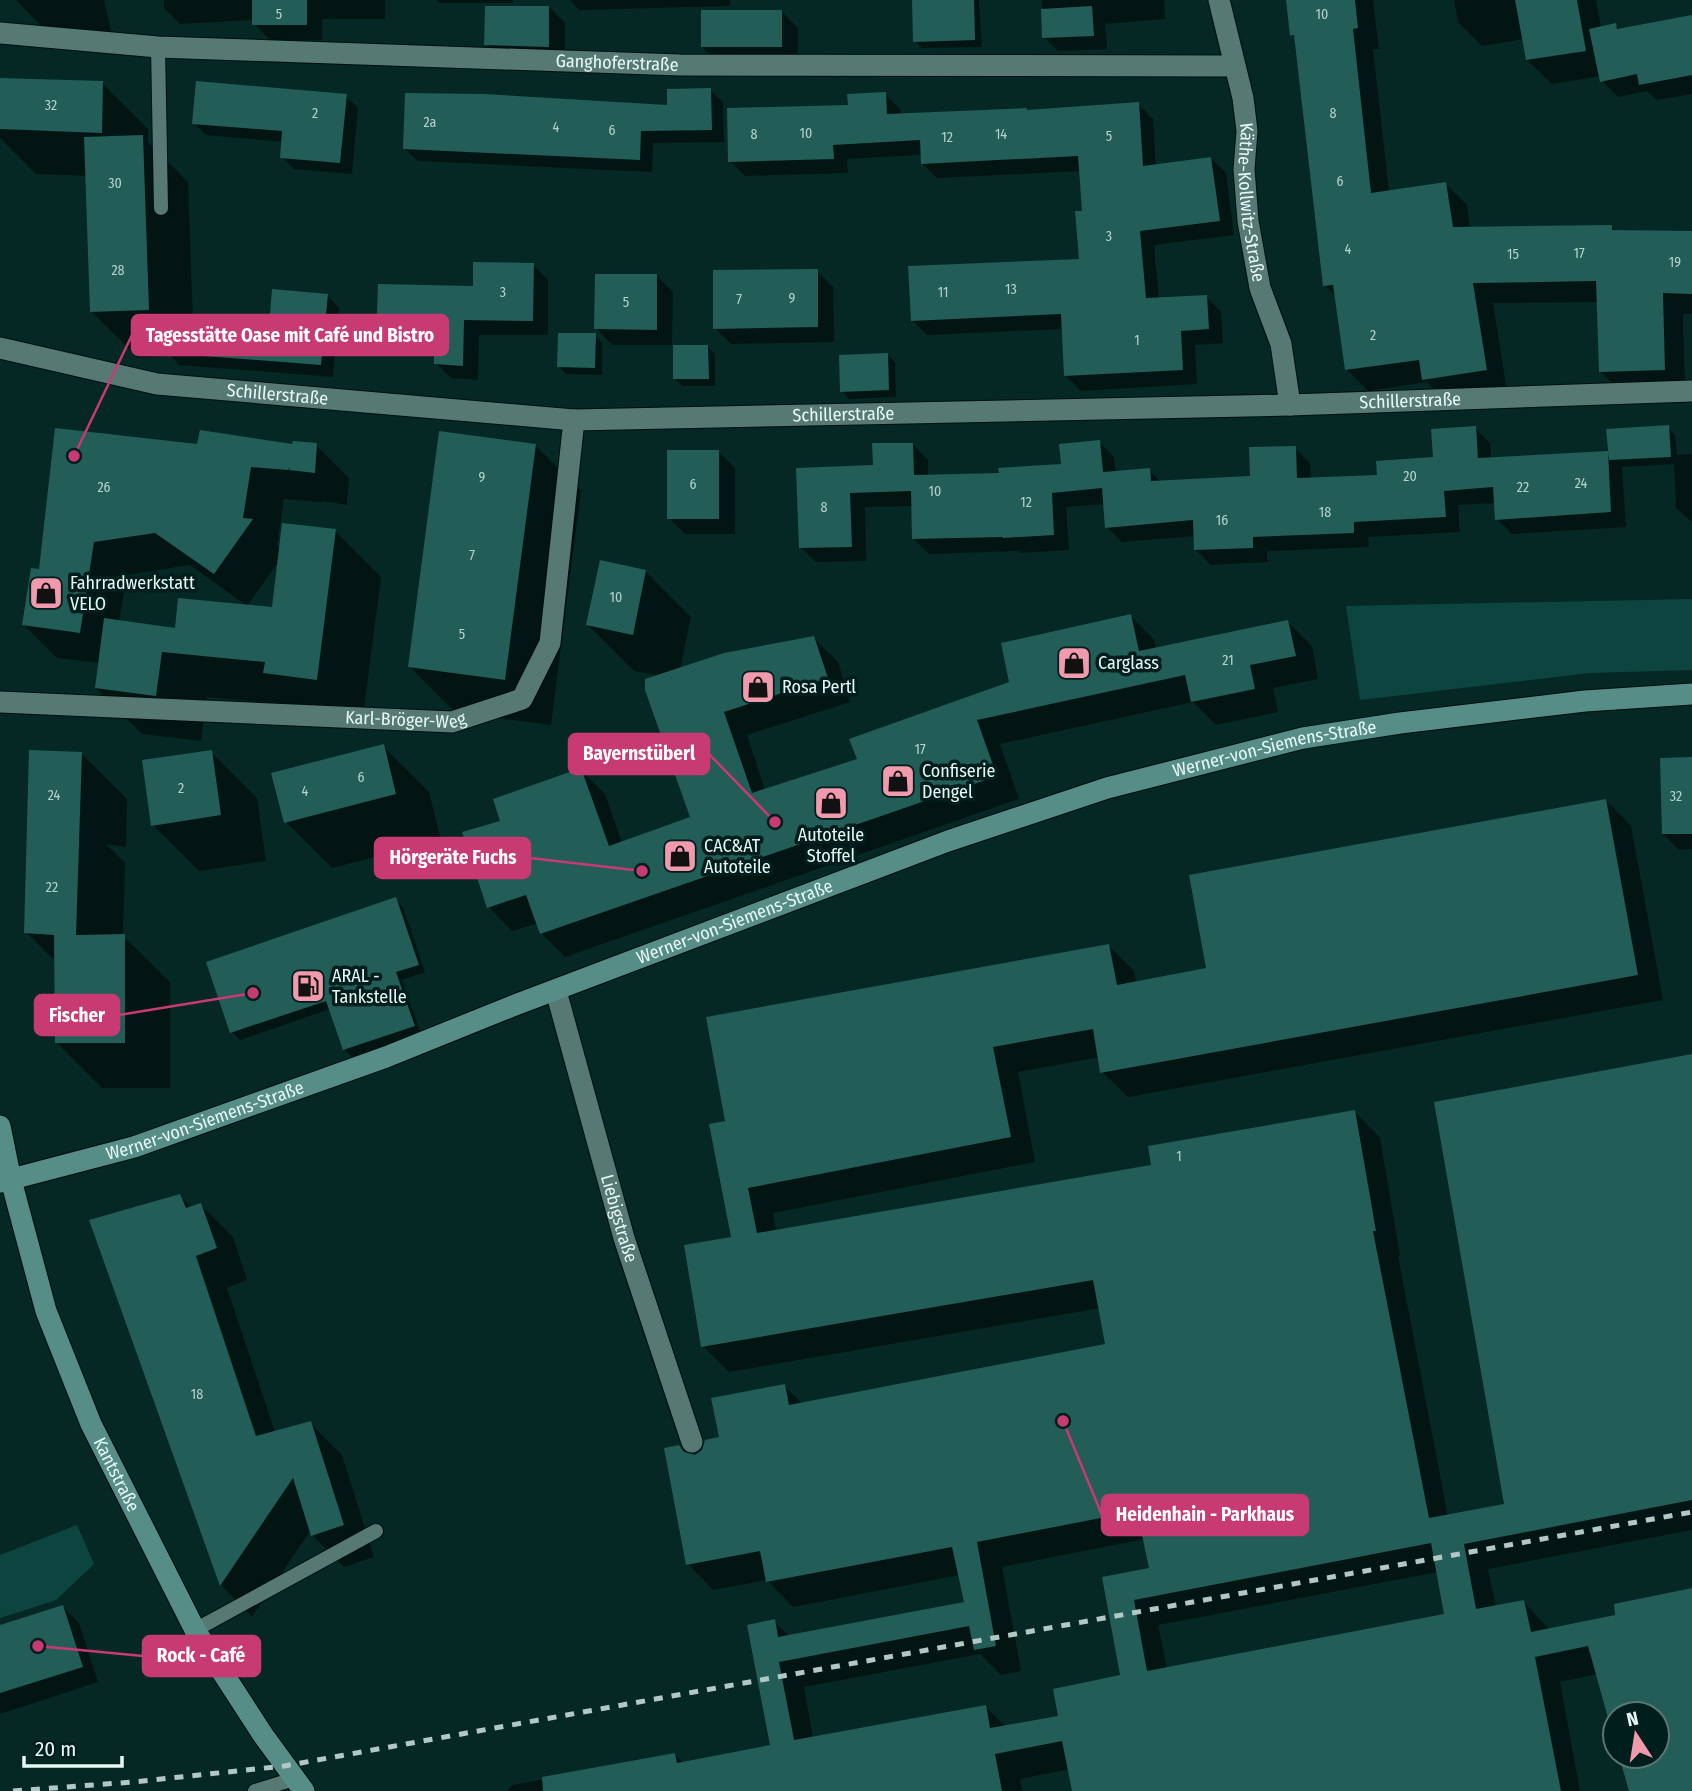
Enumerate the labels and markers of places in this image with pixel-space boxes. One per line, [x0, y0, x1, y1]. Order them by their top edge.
callout: Tagesstätte Oase mit Café und Bistro [132, 315, 448, 355]
place label: Fahrradwerkstatt VELO [70, 572, 195, 615]
shop icon: Fahrradwerkstatt VELO [27, 574, 65, 612]
shop icon: Carglass [1055, 644, 1093, 682]
place label: Carglass [1098, 652, 1159, 674]
shop icon: Rosa Pertl [739, 668, 777, 706]
place label: Rosa Pertl [782, 676, 856, 698]
callout: Bayernstüberl [569, 734, 709, 774]
place label: Confiserie Dengel [922, 760, 996, 803]
shop icon: Confiserie Dengel [879, 762, 917, 800]
shop icon: Autoteile Stoffel [812, 784, 850, 822]
place label: Autoteile Stoffel [798, 824, 864, 867]
place label: CAC&AT Autoteile [704, 835, 771, 878]
shop icon: CAC&AT Autoteile [661, 837, 699, 875]
callout: Hörgeräte Fuchs [375, 838, 530, 878]
place label: ARAL - Tankstelle [332, 965, 407, 1008]
fuel station icon: ARAL - Tankstelle [289, 967, 327, 1005]
callout: Fischer [35, 995, 119, 1035]
callout: Heidenhain - Parkhaus [1102, 1495, 1308, 1535]
callout: Rock - Café [143, 1636, 260, 1676]

